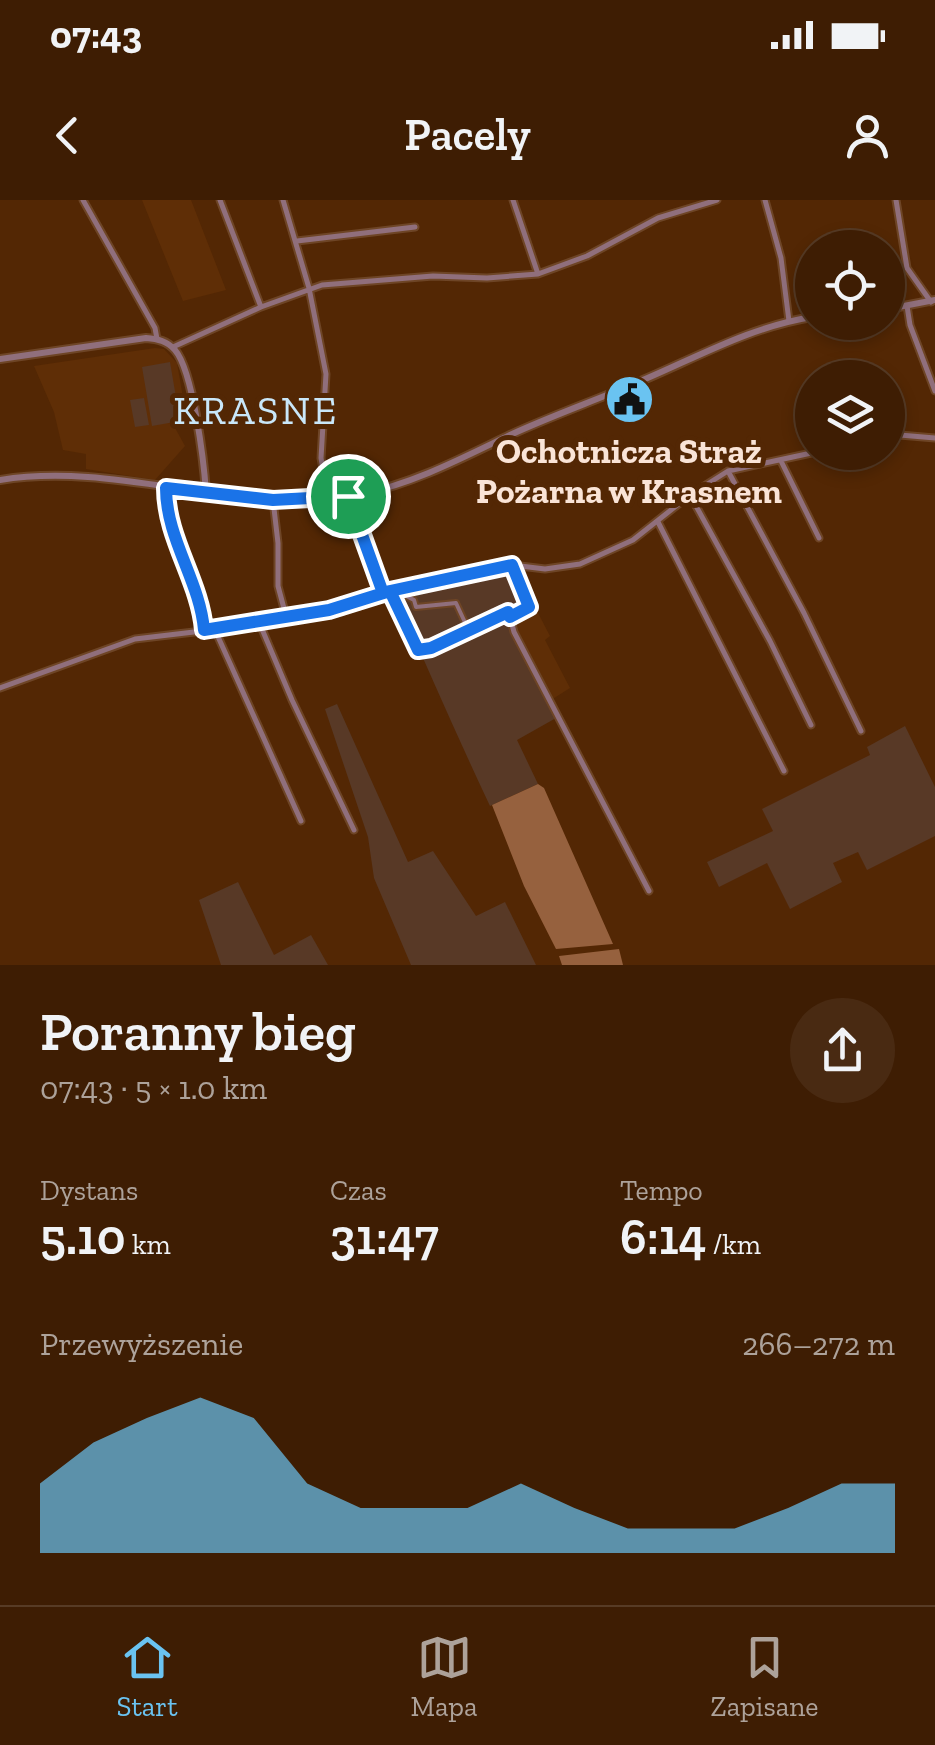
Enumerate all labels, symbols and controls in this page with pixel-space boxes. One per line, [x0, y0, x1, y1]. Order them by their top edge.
text: 07:43 [50, 12, 142, 58]
icon: back [40, 108, 95, 163]
text: Pacely [404, 108, 531, 162]
icon: person [840, 108, 895, 163]
map controls [795, 230, 905, 470]
button: locate [795, 230, 905, 340]
button: layers [795, 360, 905, 470]
public building icon: Ochotnicza Straż Pożarna w Krasnem [603, 373, 655, 425]
district label: KRASNE [173, 386, 339, 434]
place label: Ochotnicza Straż Pożarna w Krasnem [476, 430, 782, 512]
pin [306, 454, 391, 539]
icon: arrive [321, 469, 376, 524]
text: Poranny bieg [40, 998, 356, 1064]
button: share [790, 998, 895, 1103]
text: 07:43 · 5 × 1.0 km [40, 1069, 267, 1107]
text: Dystans [40, 1174, 138, 1207]
text: Czas [330, 1174, 387, 1207]
text: Tempo [620, 1174, 703, 1207]
text: 5.10 [40, 1207, 126, 1267]
text: 31:47 [330, 1207, 439, 1267]
text: 6:14 [620, 1207, 706, 1267]
text: km [126, 1228, 171, 1261]
text: /km [706, 1228, 761, 1261]
text: Przewyższenie [40, 1325, 243, 1363]
text: 266–272 m [742, 1325, 895, 1363]
tab: Start [117, 1630, 178, 1723]
tab: Mapa [411, 1630, 477, 1723]
tab: Zapisane [711, 1630, 818, 1723]

